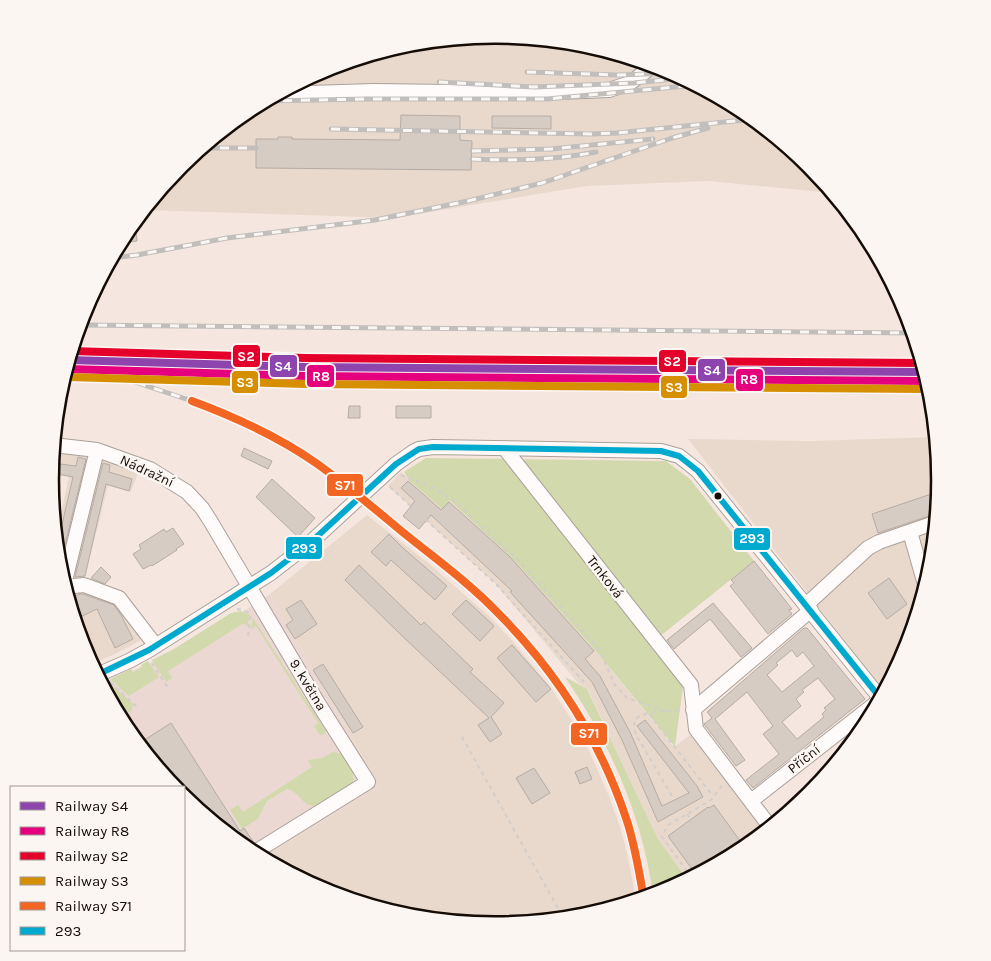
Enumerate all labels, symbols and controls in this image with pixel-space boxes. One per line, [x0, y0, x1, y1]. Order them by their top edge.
line badge: S2 [232, 344, 261, 368]
text: S2 [237, 348, 255, 365]
line badge: S2 [658, 349, 687, 373]
text: S2 [663, 353, 681, 370]
line badge: S4 [269, 354, 298, 378]
text: S4 [274, 358, 292, 375]
line badge: S4 [697, 358, 726, 382]
text: S4 [703, 362, 721, 379]
line badge: R8 [306, 364, 335, 388]
text: R8 [312, 368, 330, 385]
line badge: R8 [735, 368, 764, 392]
line badge: S3 [231, 370, 259, 394]
text: R8 [740, 371, 758, 388]
text: S3 [236, 374, 254, 391]
line badge: S3 [660, 375, 688, 399]
text: S3 [665, 379, 683, 396]
street label: Nádražní [117, 451, 177, 491]
line badge: S71 [326, 473, 364, 497]
text: S71 [335, 477, 355, 494]
unlabelled marker [713, 491, 723, 501]
line badge: 293 [733, 527, 771, 551]
text: 293 [739, 530, 765, 547]
line badge: 293 [285, 536, 323, 560]
text: 293 [291, 540, 317, 557]
street label: Trnková [583, 552, 627, 602]
street label: 9. května [286, 656, 330, 714]
line badge: S71 [570, 722, 608, 746]
text: S71 [579, 725, 599, 742]
street label: Příční [784, 740, 824, 777]
legend [10, 786, 185, 951]
text: Railway S4 [55, 797, 129, 815]
text: Railway R8 [55, 822, 129, 840]
text: Railway S2 [55, 847, 129, 865]
text: Railway S3 [55, 872, 129, 890]
text: Railway S71 [55, 897, 132, 915]
text: 293 [55, 922, 81, 940]

